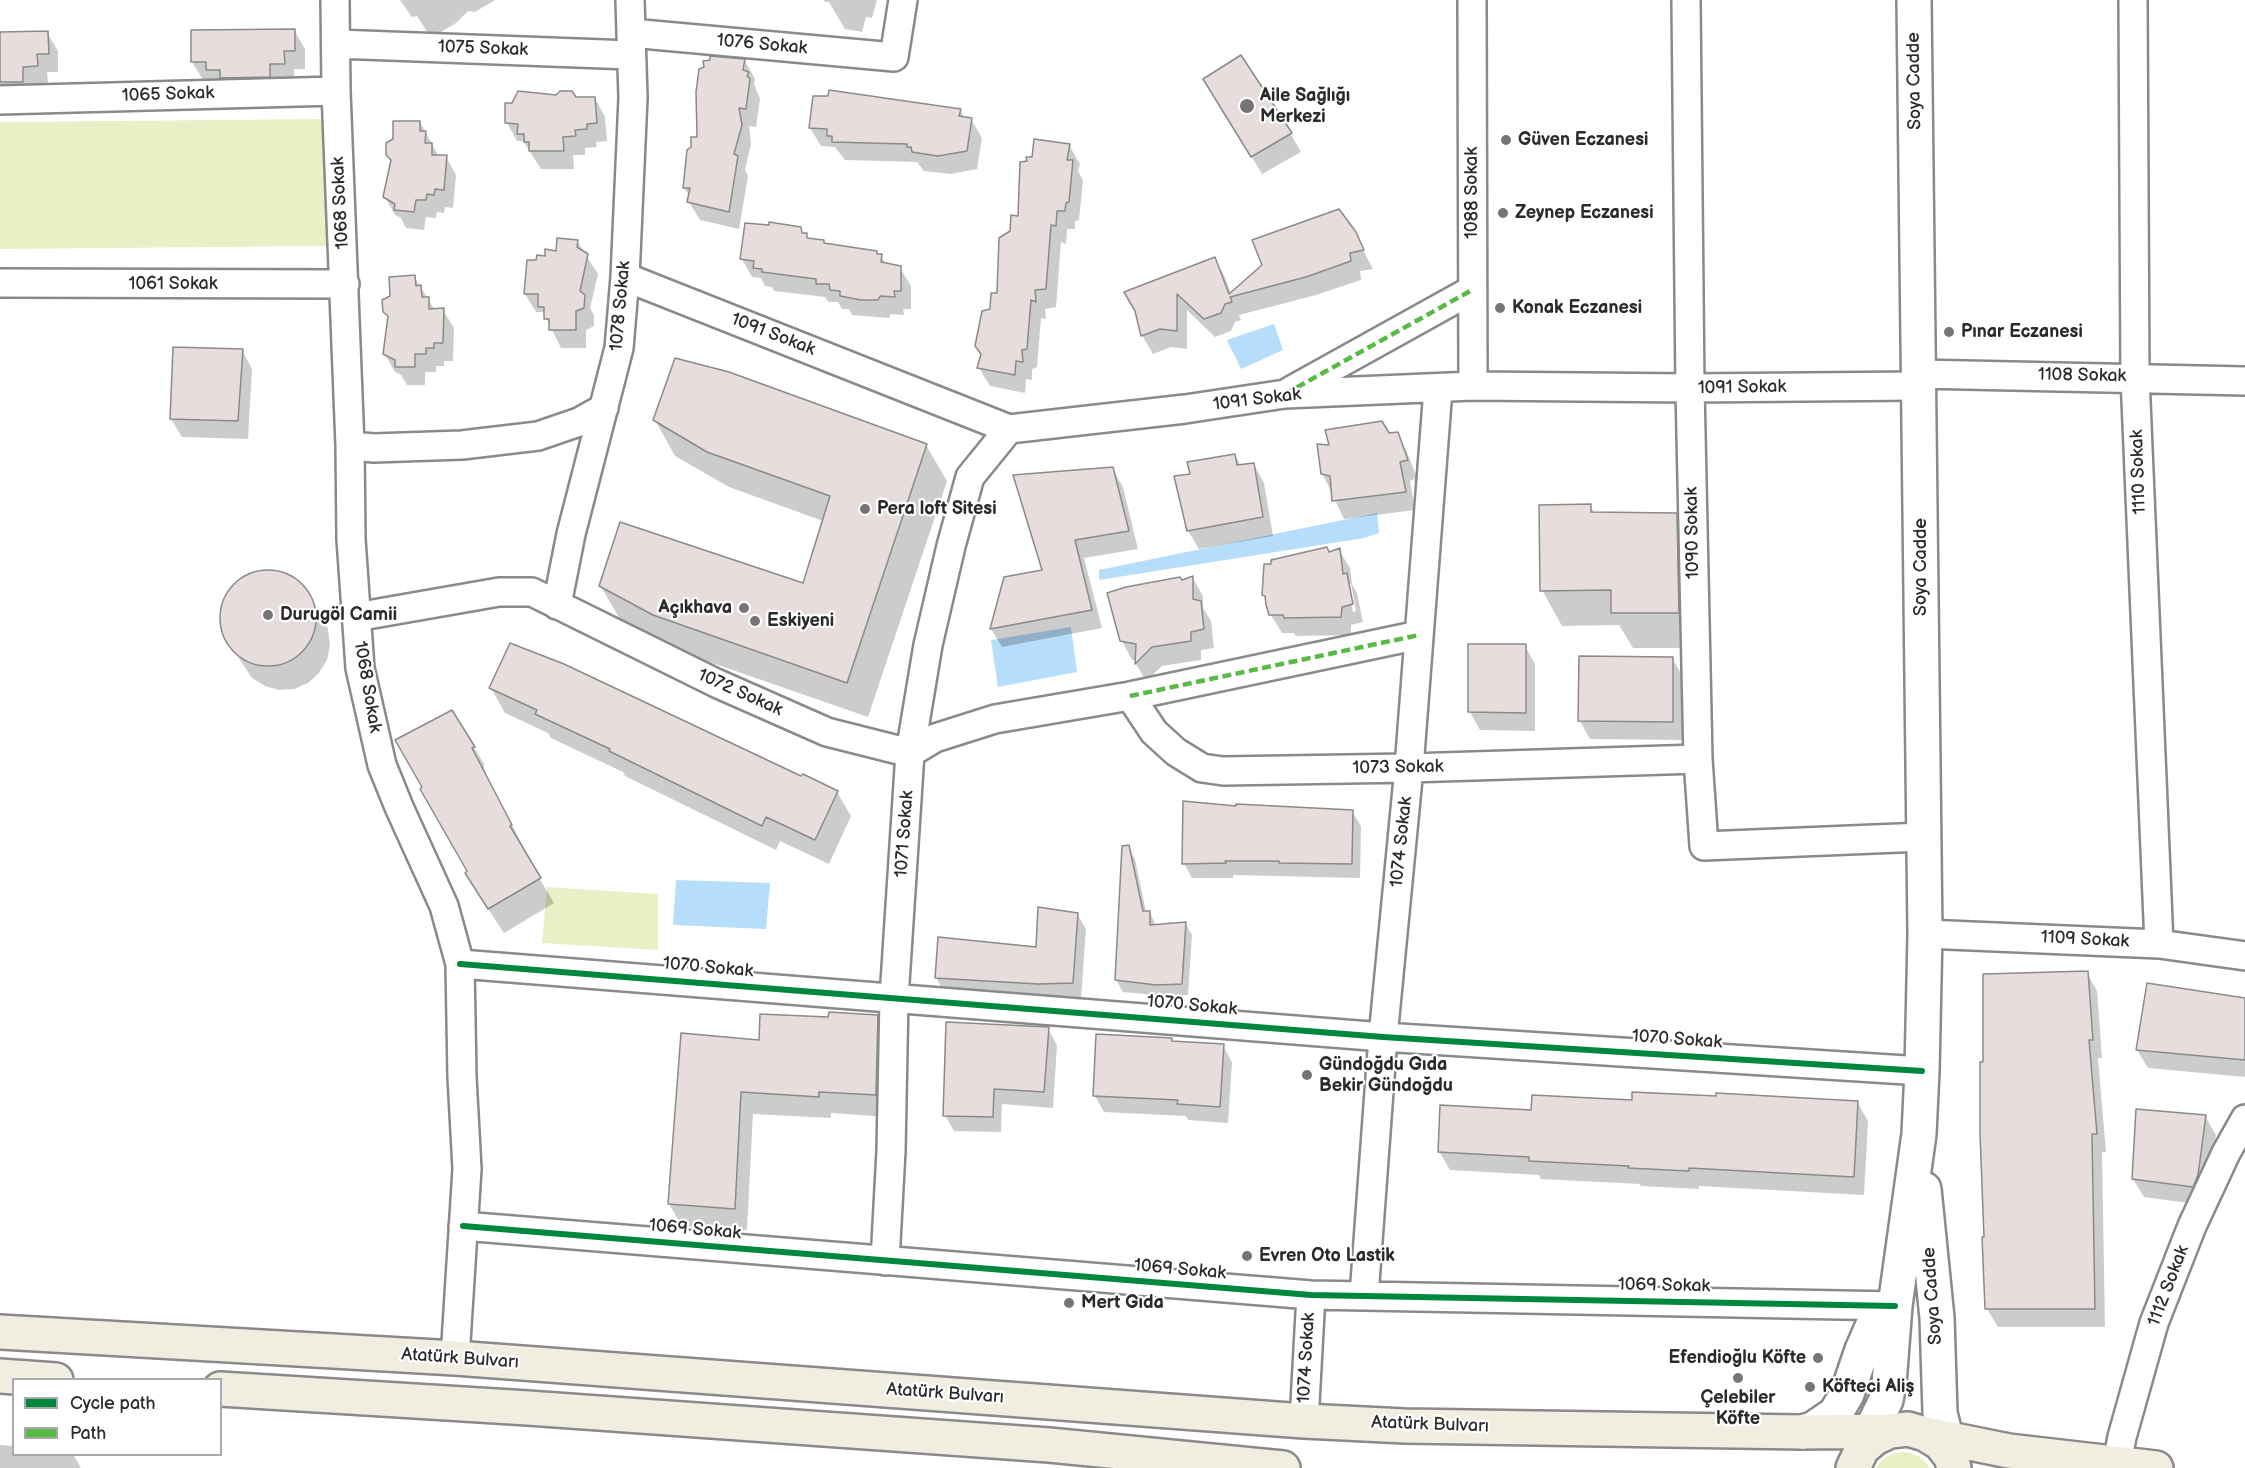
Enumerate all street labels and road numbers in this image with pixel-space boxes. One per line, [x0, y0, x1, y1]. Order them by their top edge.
street label: 1076 Sokak [716, 30, 808, 60]
street label: Soya Cadde [1903, 32, 1927, 130]
street label: 1075 Sokak [438, 37, 528, 61]
street label: 1065 Sokak [121, 83, 215, 107]
street label: 1088 Sokak [1461, 147, 1483, 239]
street label: 1068 Sokak [328, 156, 354, 250]
street label: 1078 Sokak [606, 260, 636, 352]
street label: 1061 Sokak [128, 273, 218, 295]
street label: 1091 Sokak [728, 309, 818, 361]
street label: 1108 Sokak [2038, 364, 2126, 388]
street label: 1091 Sokak [1698, 376, 1786, 400]
street label: 1091 Sokak [1212, 384, 1302, 416]
street label: 1110 Sokak [2127, 429, 2151, 515]
street label: 1090 Sokak [1681, 487, 1705, 579]
street label: Soya Cadde [1910, 518, 1932, 616]
street label: 1068 Sokak [348, 640, 386, 734]
street label: 1072 Sokak [694, 665, 786, 721]
street label: 1073 Sokak [1352, 756, 1444, 780]
street label: 1071 Sokak [891, 790, 919, 878]
street label: 1074 Sokak [1387, 796, 1417, 888]
street label: 1109 Sokak [2040, 927, 2130, 953]
street label: 1070 Sokak [662, 953, 754, 983]
street label: 1070 Sokak [1146, 991, 1238, 1021]
street label: 1070 Sokak [1631, 1026, 1723, 1054]
street label: 1069 Sokak [648, 1215, 742, 1245]
street label: 1112 Sokak [2144, 1242, 2194, 1330]
street label: Soya Cadde [1919, 1246, 1947, 1346]
street label: 1069 Sokak [1133, 1255, 1227, 1285]
street label: 1069 Sokak [1618, 1274, 1710, 1298]
street label: 1074 Sokak [1294, 1312, 1320, 1404]
street label: Atatürk Bulvarı [401, 1344, 519, 1374]
street label: Atatürk Bulvarı [886, 1379, 1004, 1409]
street label: Atatürk Bulvarı [1371, 1412, 1489, 1438]

